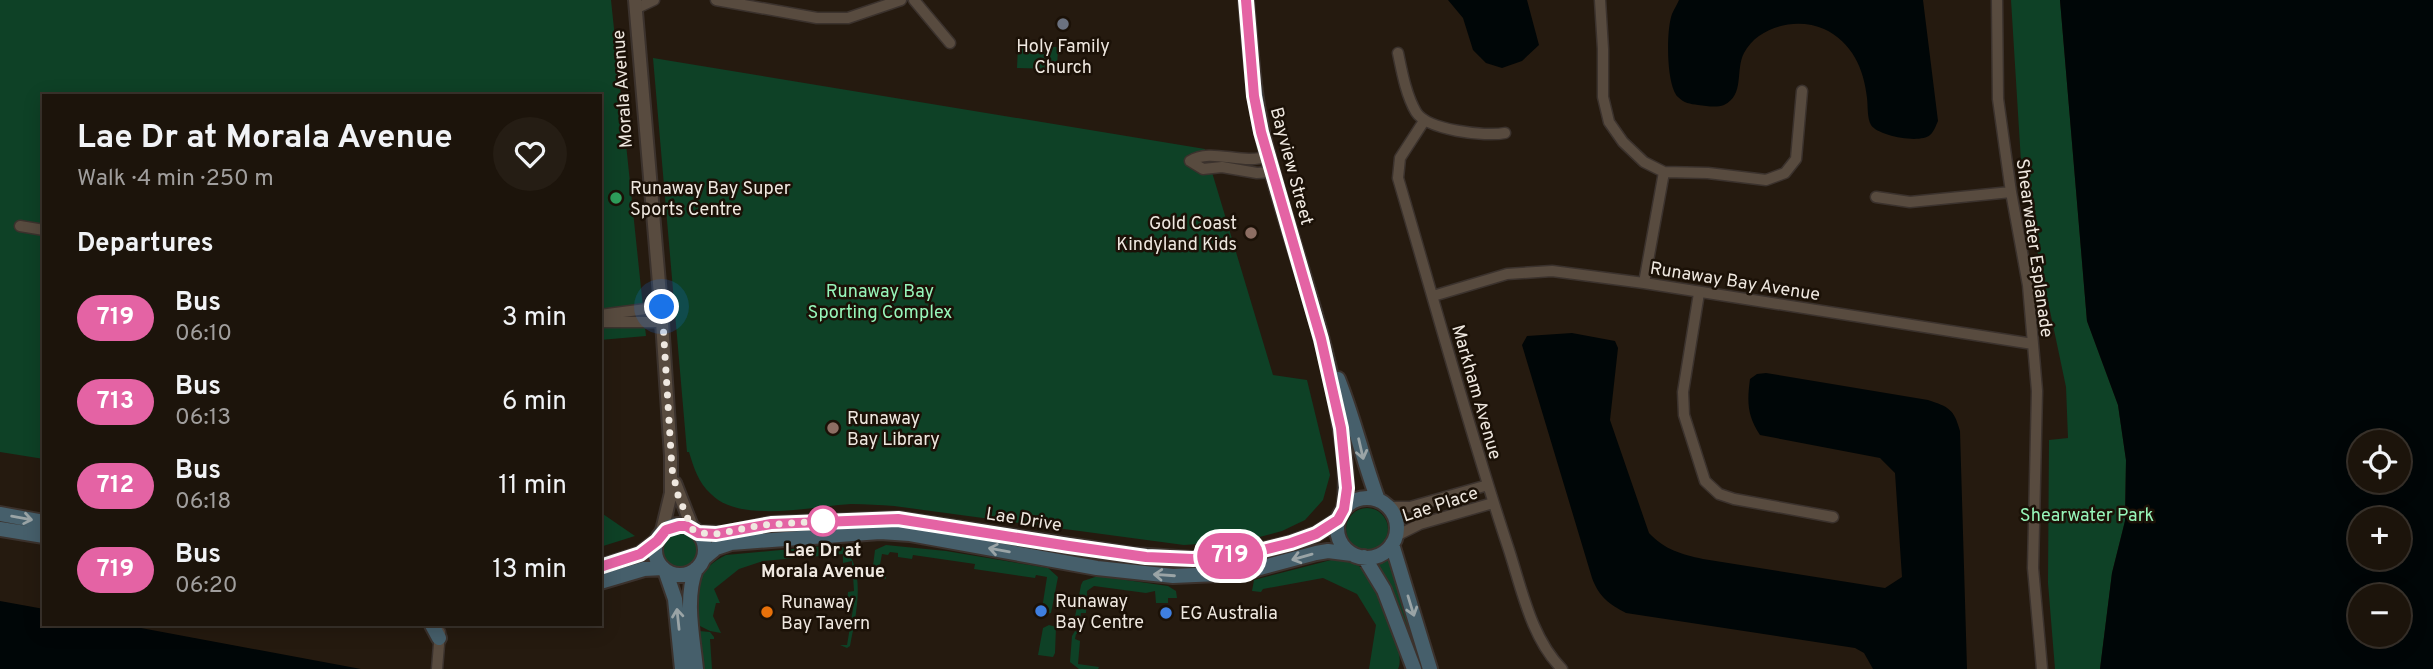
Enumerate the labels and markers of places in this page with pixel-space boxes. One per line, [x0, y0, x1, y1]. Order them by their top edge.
marker: Holy Family Church [1055, 16, 1071, 32]
place label: Holy Family Church [1016, 36, 1110, 80]
place label: Runaway Bay Super Sports Centre [630, 178, 791, 222]
marker: Runaway Bay Super Sports Centre [608, 190, 624, 206]
place label: Gold Coast Kindyland Kids [1116, 213, 1237, 257]
marker: Gold Coast Kindyland Kids [1243, 225, 1259, 241]
place label: Runaway Bay Library [847, 408, 940, 452]
marker: Runaway Bay Library [825, 420, 841, 436]
marker: Lae Dr at Morala Avenue [808, 506, 838, 536]
place label: Lae Dr at Morala Avenue [761, 540, 885, 584]
place label: Runaway Bay Centre [1055, 591, 1144, 635]
place label: Runaway Bay Tavern [781, 592, 870, 636]
marker: Runaway Bay Centre [1033, 603, 1049, 619]
place label: EG Australia [1180, 603, 1278, 626]
marker: Runaway Bay Tavern [759, 604, 775, 620]
marker: EG Australia [1158, 605, 1174, 621]

